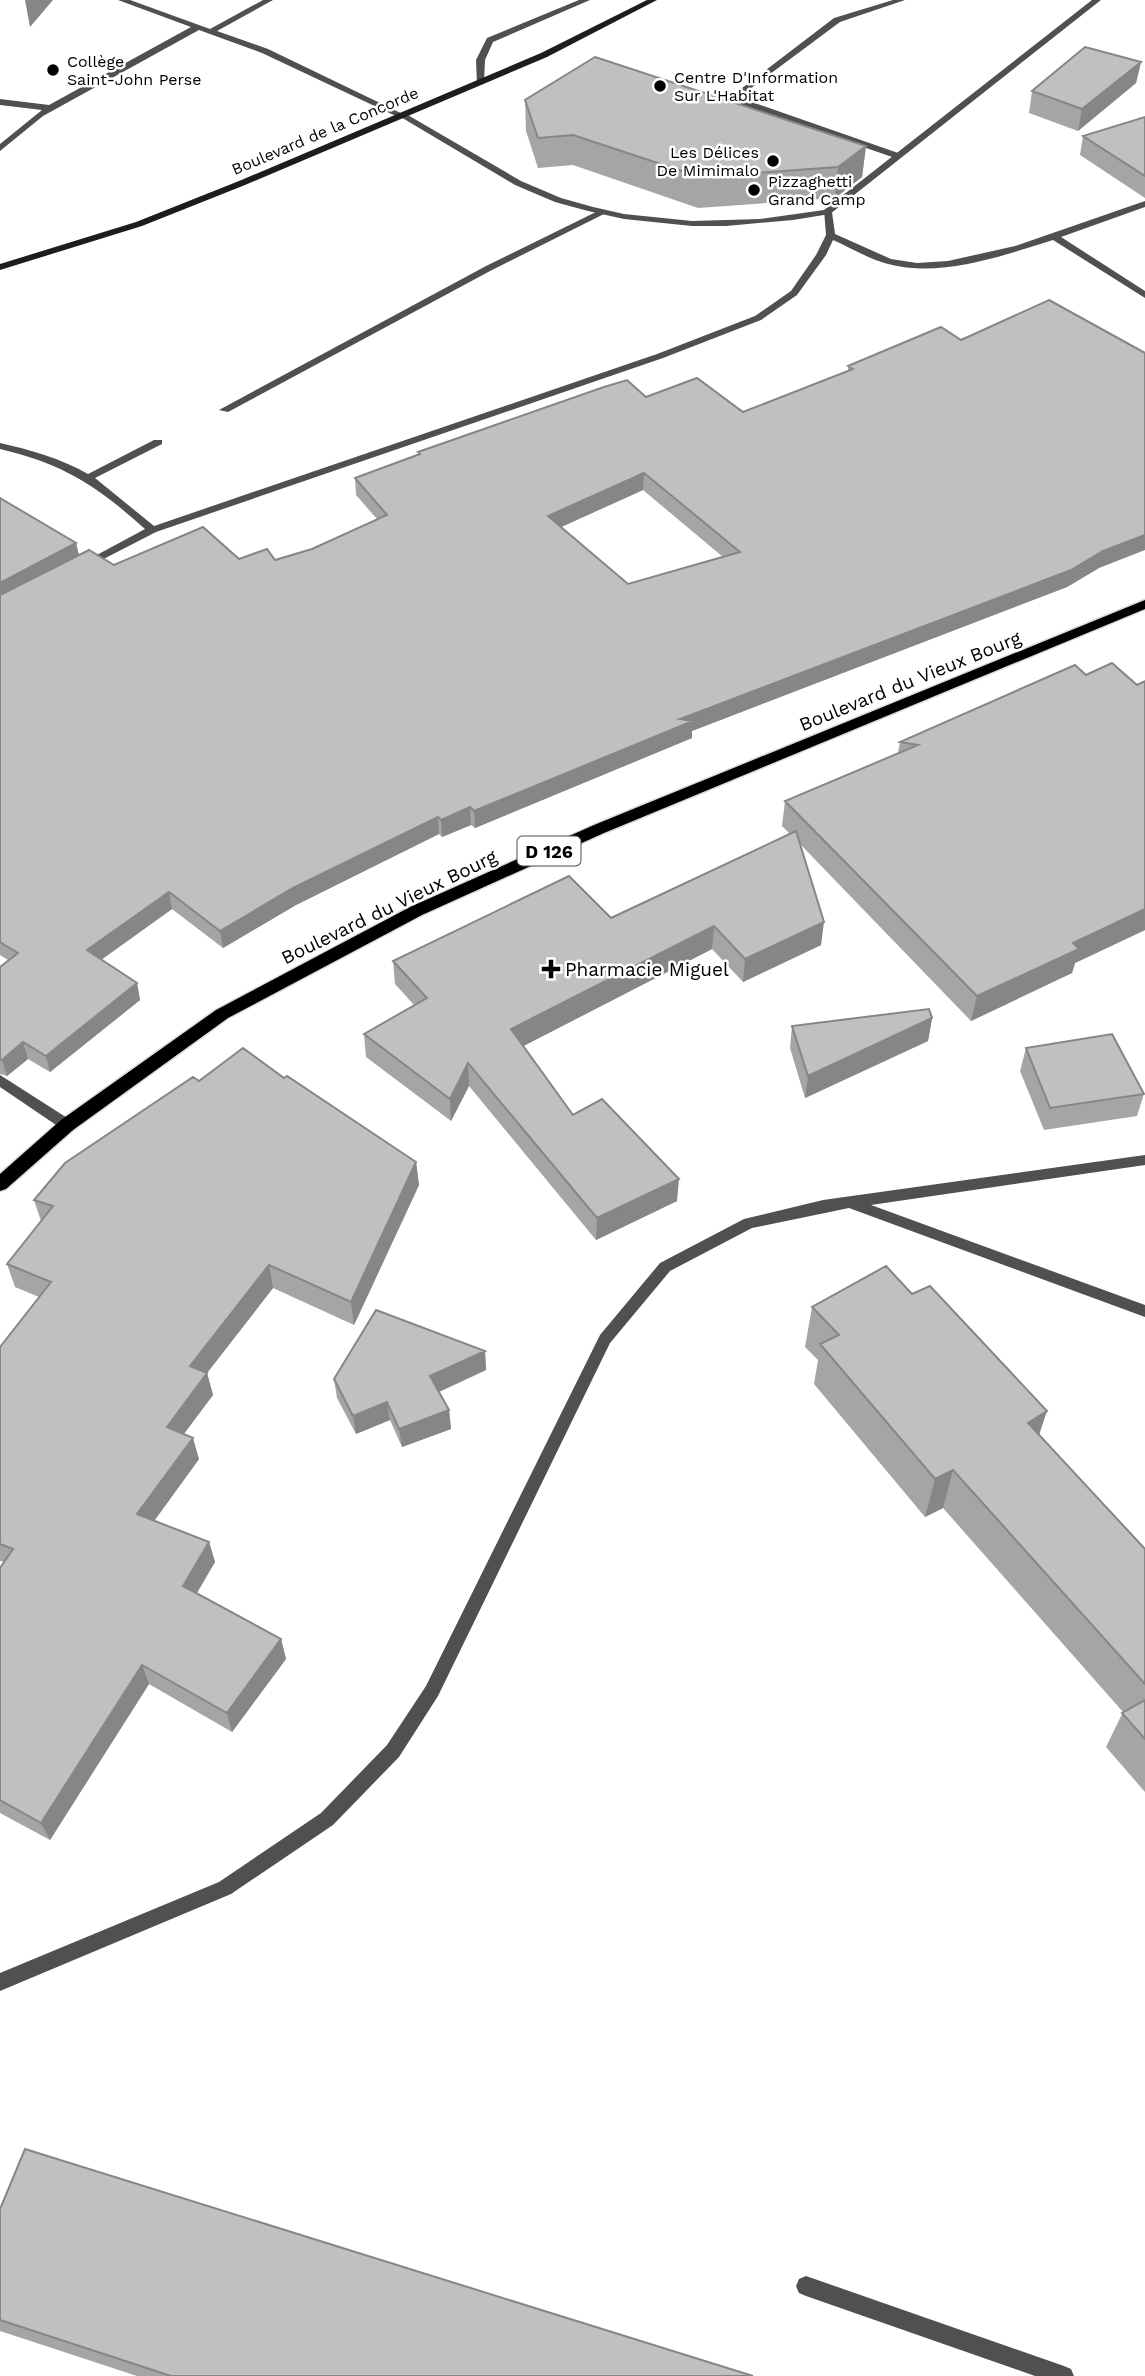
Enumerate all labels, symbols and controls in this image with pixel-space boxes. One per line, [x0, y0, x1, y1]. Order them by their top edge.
place label: Collège Saint-John Perse [67, 52, 201, 89]
marker: Collège Saint-John Perse [45, 62, 61, 78]
place label: Centre D'Information Sur L'Habitat [674, 68, 838, 105]
marker: Centre D'Information Sur L'Habitat [652, 78, 668, 94]
street label: Boulevard de la Concorde [229, 83, 421, 179]
place label: Les Délices De Mimimalo [657, 143, 759, 180]
marker: Les Délices De Mimimalo [765, 153, 781, 169]
place label: Pizzaghetti Grand Camp [768, 172, 866, 209]
marker: Pizzaghetti Grand Camp [746, 182, 762, 198]
street label: Boulevard du Vieux Bourg [796, 626, 1025, 736]
road number: D 126 [518, 836, 580, 866]
street label: Boulevard du Vieux Bourg [277, 844, 501, 969]
place label: Pharmacie Miguel [565, 958, 729, 981]
marker: Pharmacie Miguel [543, 961, 559, 977]

